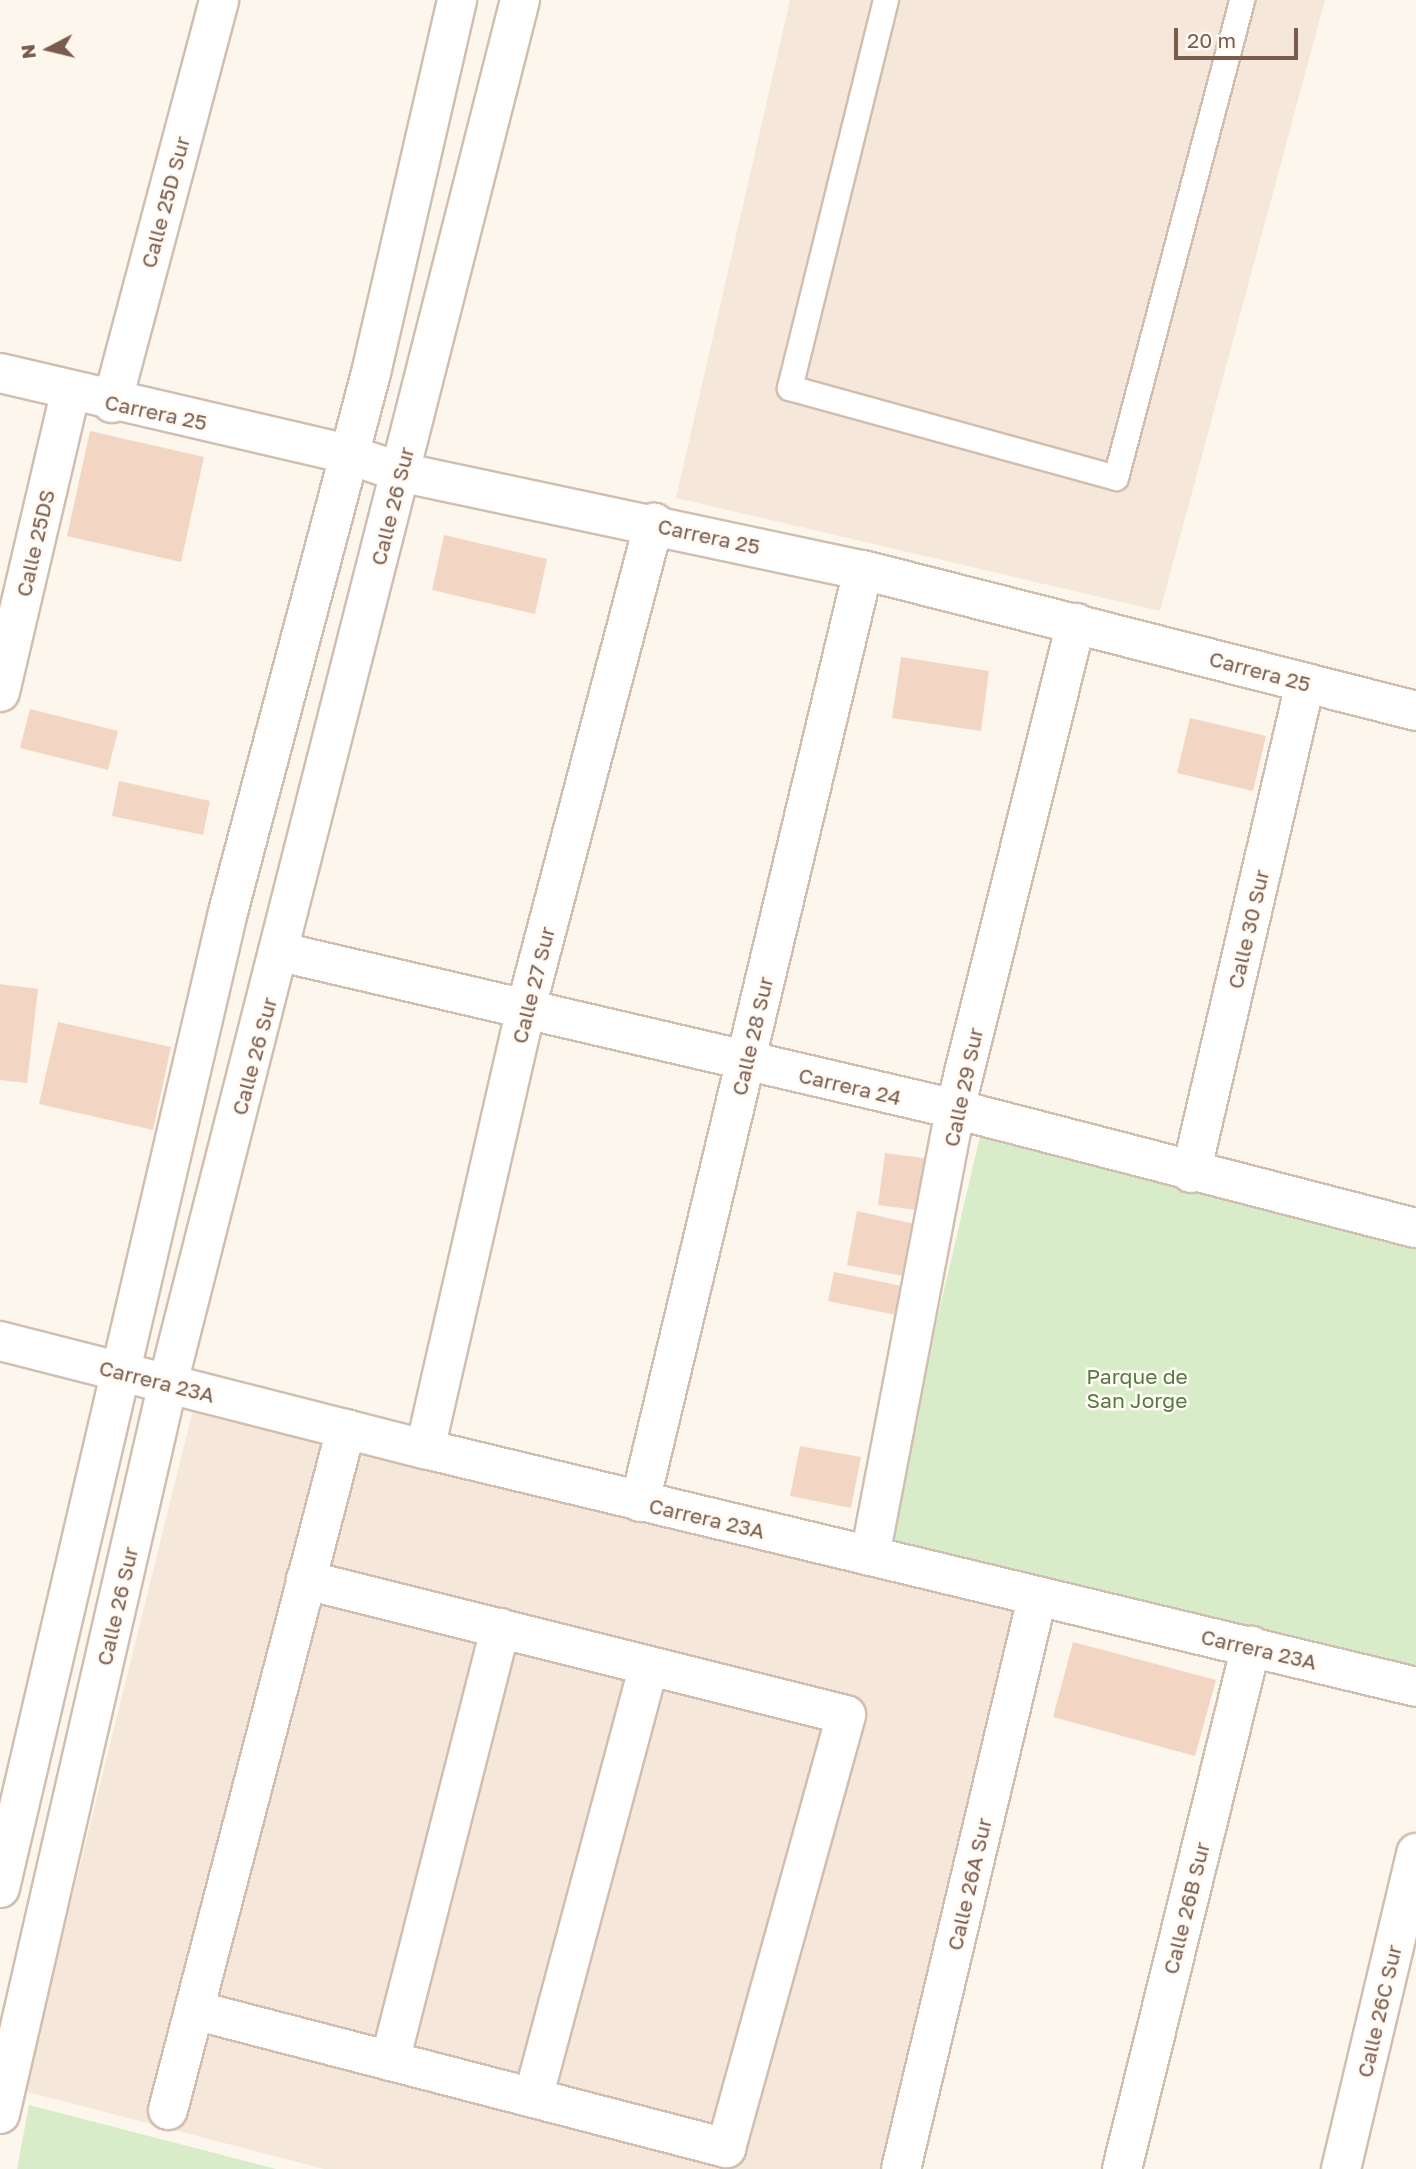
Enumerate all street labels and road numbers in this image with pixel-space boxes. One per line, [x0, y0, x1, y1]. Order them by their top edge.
street label: Calle 25D Sur [135, 133, 195, 271]
street label: Carrera 25 [103, 389, 209, 435]
street label: Calle 26 Sur [365, 444, 419, 568]
street label: Calle 25DS [10, 487, 60, 599]
street label: Carrera 25 [656, 513, 762, 559]
street label: Carrera 25 [1207, 645, 1313, 697]
street label: Calle 30 Sur [1222, 867, 1274, 991]
street label: Calle 27 Sur [506, 924, 560, 1046]
street label: Calle 28 Sur [726, 974, 778, 1098]
street label: Calle 26 Sur [226, 994, 282, 1118]
street label: Calle 29 Sur [938, 1025, 988, 1149]
street label: Carrera 24 [796, 1062, 904, 1110]
street label: Carrera 23A [97, 1354, 217, 1408]
street label: Carrera 23A [647, 1492, 767, 1544]
street label: Calle 26 Sur [91, 1544, 143, 1668]
street label: Carrera 23A [1199, 1623, 1319, 1675]
street label: Calle 26A Sur [941, 1815, 997, 1953]
street label: Calle 26B Sur [1157, 1839, 1215, 1977]
street label: Calle 26C Sur [1351, 1942, 1407, 2080]

